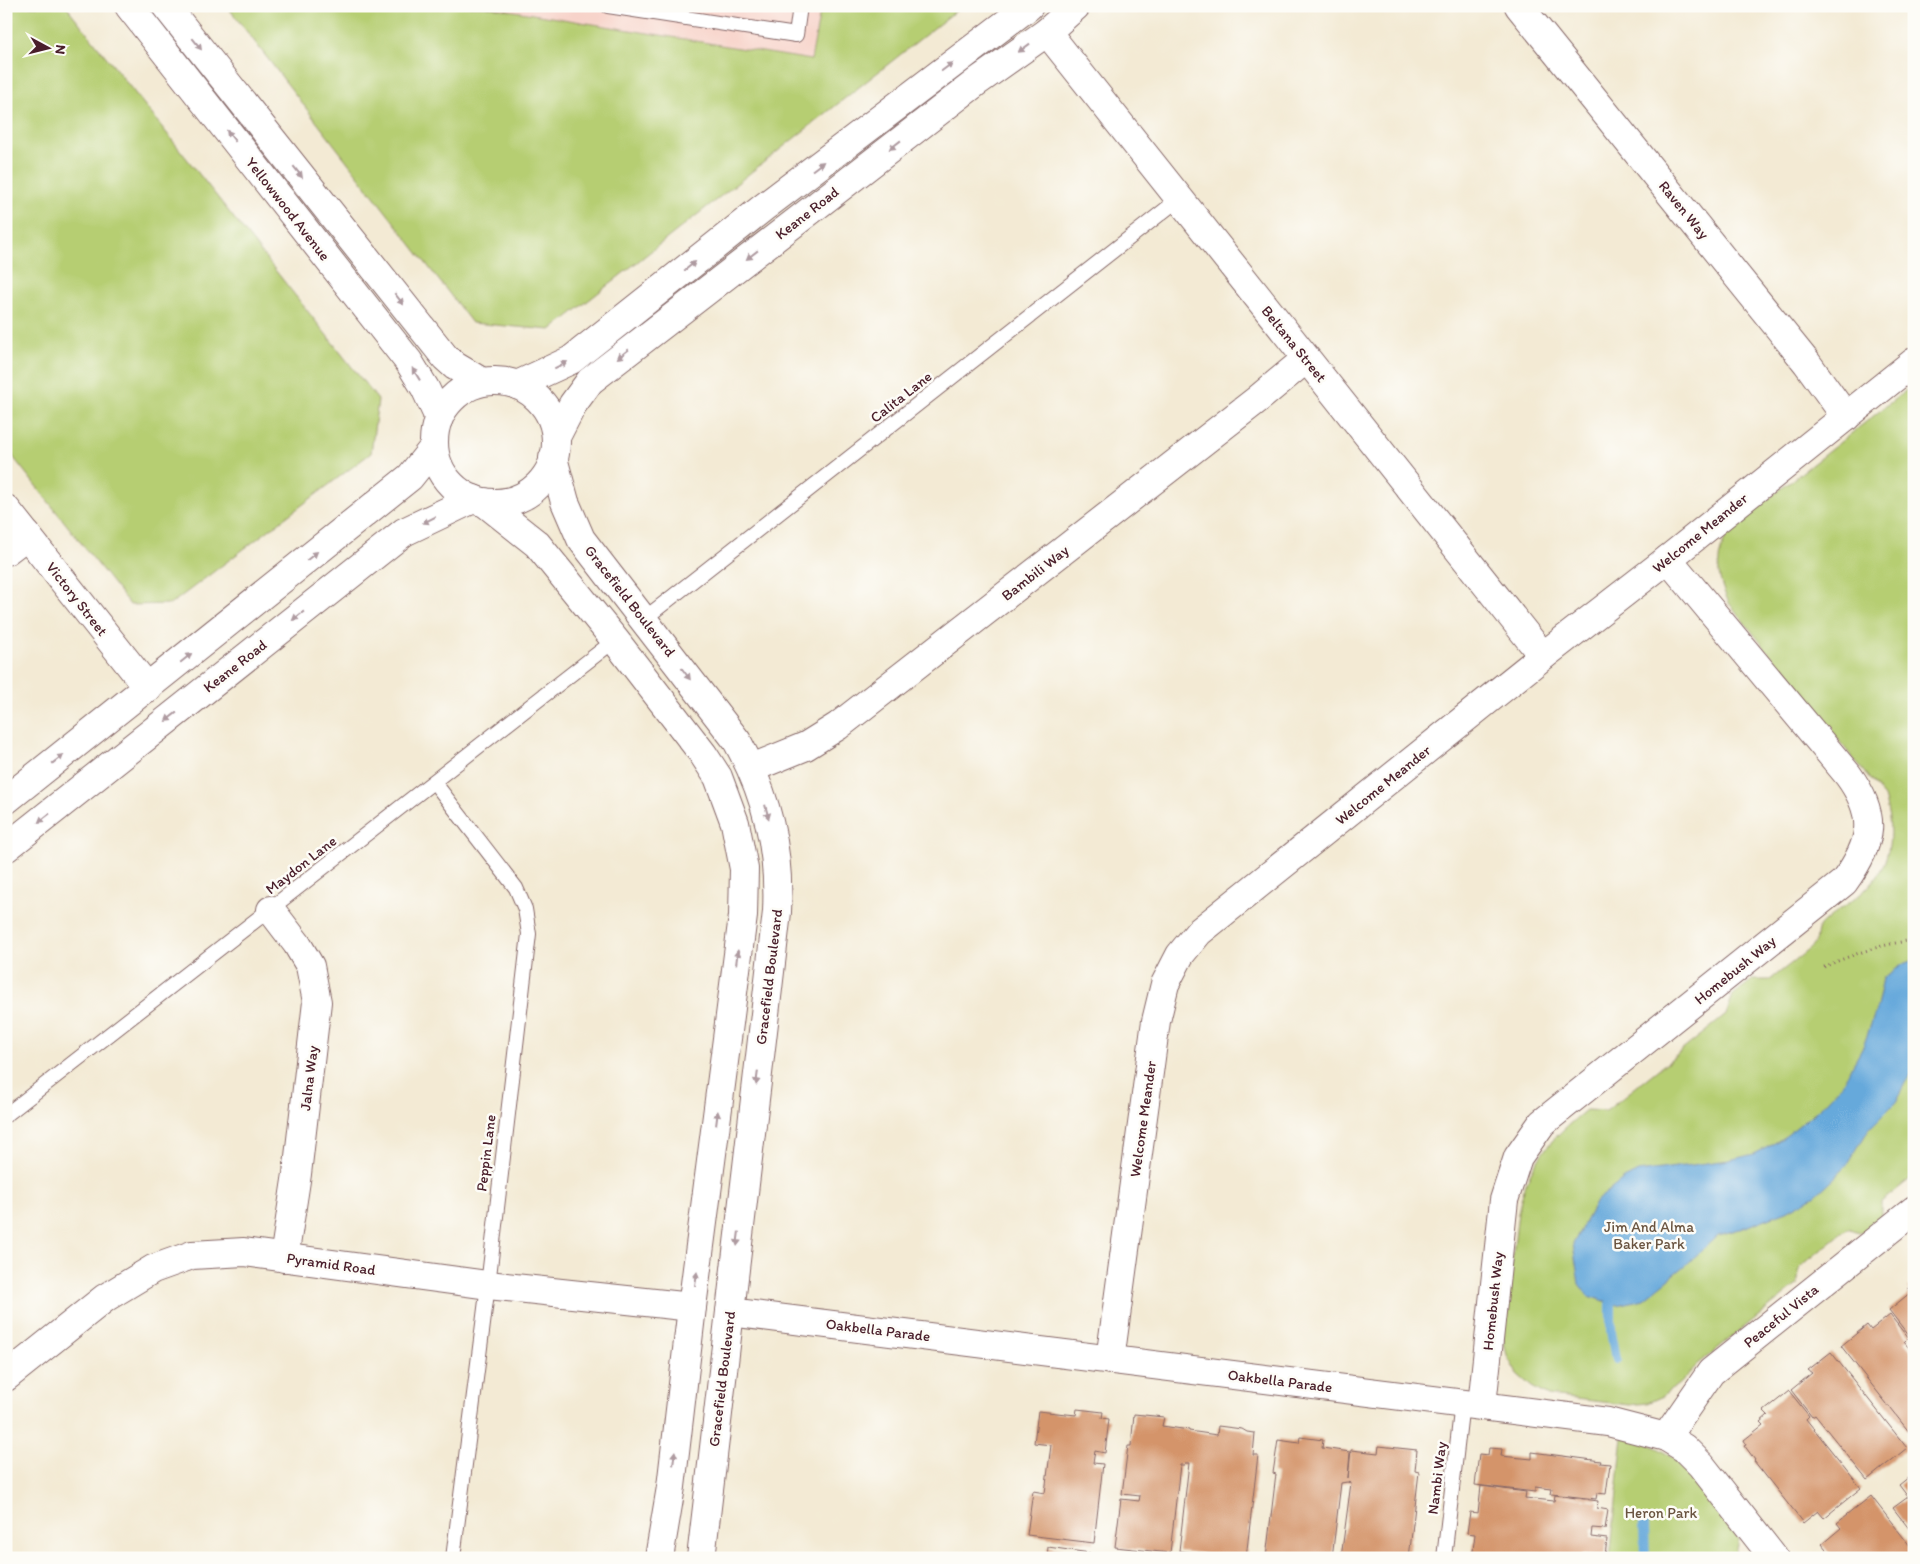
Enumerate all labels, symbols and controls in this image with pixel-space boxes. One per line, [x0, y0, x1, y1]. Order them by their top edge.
north arrow [22, 22, 72, 72]
one-way arrow [191, 38, 202, 51]
one-way arrow [1018, 42, 1031, 52]
text: N [51, 44, 69, 55]
one-way arrow [940, 62, 953, 73]
one-way arrow [225, 130, 236, 143]
one-way arrow [888, 140, 901, 151]
street label: Yellowwood Avenue [242, 154, 334, 264]
one-way arrow [811, 161, 825, 171]
one-way arrow [292, 165, 303, 178]
street label: Raven Way [1655, 177, 1713, 243]
street label: Keane Road [772, 183, 842, 243]
one-way arrow [746, 250, 759, 261]
one-way arrow [683, 261, 696, 272]
one-way arrow [393, 292, 404, 305]
street label: Beltana Street [1258, 302, 1331, 386]
one-way arrow [617, 349, 630, 360]
one-way arrow [554, 361, 569, 369]
street label: Calita Lane [867, 367, 935, 427]
one-way arrow [412, 368, 421, 381]
street label: Welcome Meander [1649, 489, 1751, 577]
one-way arrow [421, 516, 436, 524]
street label: Bambili Way [998, 541, 1072, 605]
street label: Gracefield Boulevard [581, 542, 679, 660]
one-way arrow [305, 551, 318, 562]
street label: Victory Street [42, 558, 112, 640]
one-way arrow [292, 610, 305, 621]
street label: Keane Road [200, 636, 270, 696]
one-way arrow [179, 653, 192, 664]
one-way arrow [680, 667, 691, 680]
one-way arrow [165, 711, 178, 722]
street label: Welcome Meander [1332, 741, 1434, 829]
one-way arrow [51, 754, 65, 764]
one-way arrow [763, 805, 771, 820]
one-way arrow [37, 813, 51, 823]
street label: Maydon Lane [262, 832, 340, 898]
street label: Gracefield Boulevard [752, 908, 786, 1046]
street label: Homebush Way [1691, 932, 1779, 1008]
one-way arrow [733, 948, 741, 964]
street label: Jalna Way [296, 1044, 322, 1112]
street label: Welcome Meander [1126, 1060, 1160, 1178]
one-way arrow [753, 1070, 761, 1086]
one-way arrow [713, 1110, 721, 1126]
street label: Peppin Lane [472, 1114, 500, 1192]
park label: Jim And Alma Baker Park [1604, 1218, 1694, 1253]
one-way arrow [734, 1231, 742, 1247]
street label: Pyramid Road [285, 1249, 377, 1279]
street label: Homebush Way [1479, 1251, 1507, 1351]
one-way arrow [692, 1271, 700, 1287]
street label: Peaceful Vista [1740, 1280, 1822, 1352]
street label: Gracefield Boulevard [705, 1310, 739, 1448]
street label: Oakbella Parade [825, 1315, 931, 1345]
street label: Oakbella Parade [1227, 1366, 1333, 1396]
street label: Nambi Way [1424, 1441, 1450, 1515]
one-way arrow [670, 1449, 678, 1465]
park label: Heron Park [1625, 1504, 1698, 1522]

